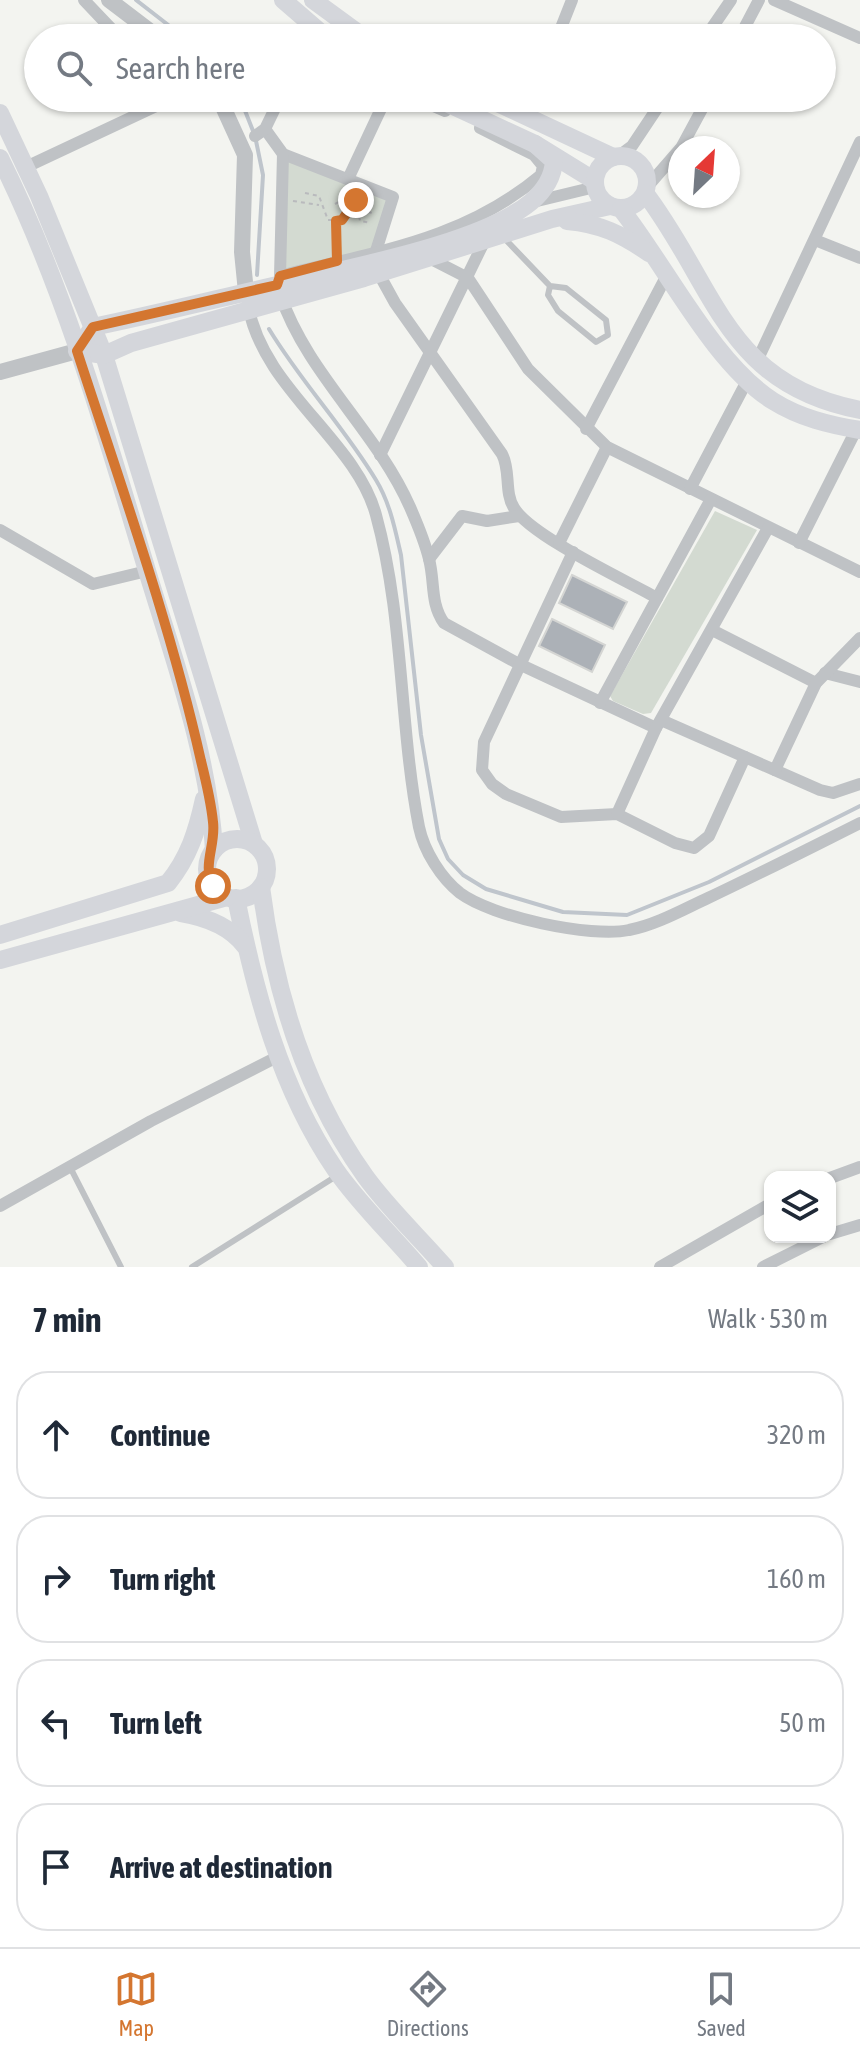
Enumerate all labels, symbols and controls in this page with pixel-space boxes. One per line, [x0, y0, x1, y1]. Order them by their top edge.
search box [24, 24, 836, 112]
icon: search [52, 46, 96, 90]
text: Search here [116, 51, 245, 85]
north arrow [668, 136, 740, 208]
route end [338, 182, 374, 218]
route start [195, 868, 231, 904]
map controls [764, 1171, 836, 1243]
button: layers [764, 1171, 836, 1243]
text: 7 min [32, 1300, 101, 1339]
text: Walk · 530 m [708, 1304, 828, 1334]
icon: ahead [34, 1413, 78, 1457]
text: Continue [110, 1418, 210, 1452]
text: 320 m [767, 1420, 826, 1450]
icon: right [34, 1557, 78, 1601]
text: Turn right [110, 1562, 216, 1596]
text: 160 m [767, 1564, 826, 1594]
icon: left [34, 1701, 78, 1745]
text: Turn left [110, 1706, 202, 1740]
text: 50 m [779, 1708, 826, 1738]
icon: arrive [34, 1845, 78, 1889]
text: Arrive at destination [110, 1850, 332, 1884]
tab: Map [114, 1967, 158, 2041]
tab: Directions [387, 1967, 469, 2041]
tab: Saved [697, 1967, 746, 2041]

